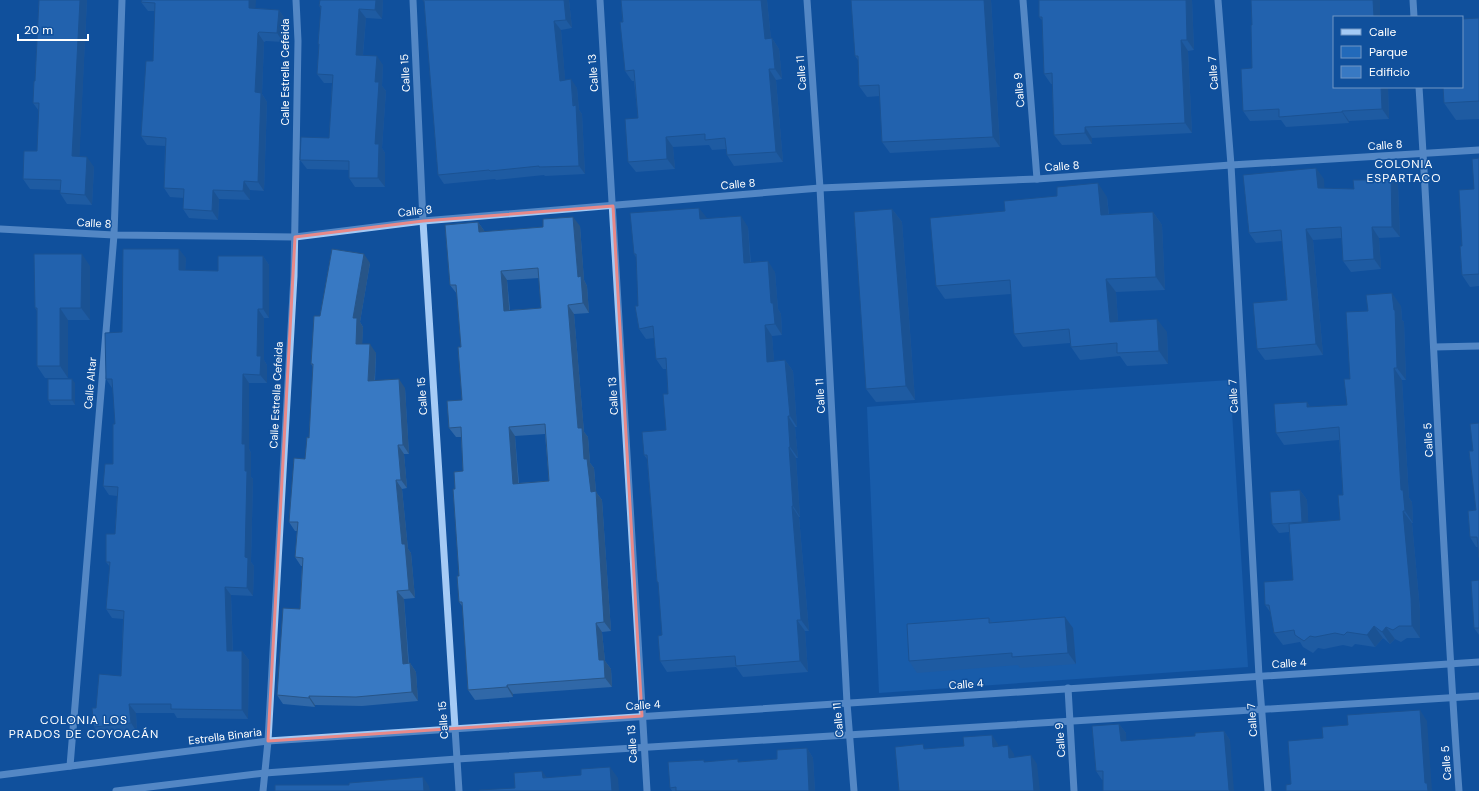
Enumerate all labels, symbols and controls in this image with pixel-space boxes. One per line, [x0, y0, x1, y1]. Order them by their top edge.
scale bar [18, 16, 88, 42]
legend [1333, 16, 1463, 88]
street label: Calle Estrella Cefeida [278, 18, 292, 126]
text: 20 m [24, 22, 53, 38]
text: Calle [1369, 24, 1396, 40]
text: Parque [1369, 44, 1408, 60]
street label: Calle 15 [397, 53, 413, 92]
street label: Calle 13 [585, 54, 601, 92]
street label: Calle 11 [793, 55, 809, 91]
street label: Calle 7 [1205, 56, 1221, 90]
text: Edificio [1369, 64, 1410, 80]
street label: Calle 9 [1010, 72, 1027, 108]
street label: Calle 8 [1367, 137, 1403, 153]
district label: COLONIA ESPARTACO [1367, 156, 1441, 186]
street label: Calle 8 [1044, 158, 1080, 174]
street label: Calle 8 [720, 176, 756, 192]
street label: Calle 8 [397, 202, 433, 220]
street label: Calle 8 [76, 215, 112, 231]
street label: Calle Estrella Cefeida [266, 341, 286, 449]
street label: Calle Altar [81, 356, 99, 410]
street label: Calle 15 [414, 376, 430, 415]
street label: Calle 13 [605, 377, 621, 415]
street label: Calle 11 [812, 378, 828, 414]
street label: Calle 7 [1225, 379, 1241, 413]
street label: Calle 5 [1420, 422, 1436, 458]
street label: Calle 4 [1271, 655, 1307, 671]
street label: Calle 4 [948, 676, 984, 692]
street label: Calle 4 [625, 697, 661, 713]
street label: Calle 15 [435, 700, 451, 739]
street label: Calle 11 [830, 702, 846, 738]
street label: Calle 7 [1244, 703, 1260, 737]
district label: COLONIA LOS PRADOS DE COYOACÁN [9, 712, 159, 742]
street label: Calle 9 [1052, 722, 1068, 758]
street label: Estrella Binaria [187, 725, 263, 747]
street label: Calle 13 [624, 725, 640, 763]
street label: Calle 5 [1438, 745, 1454, 781]

